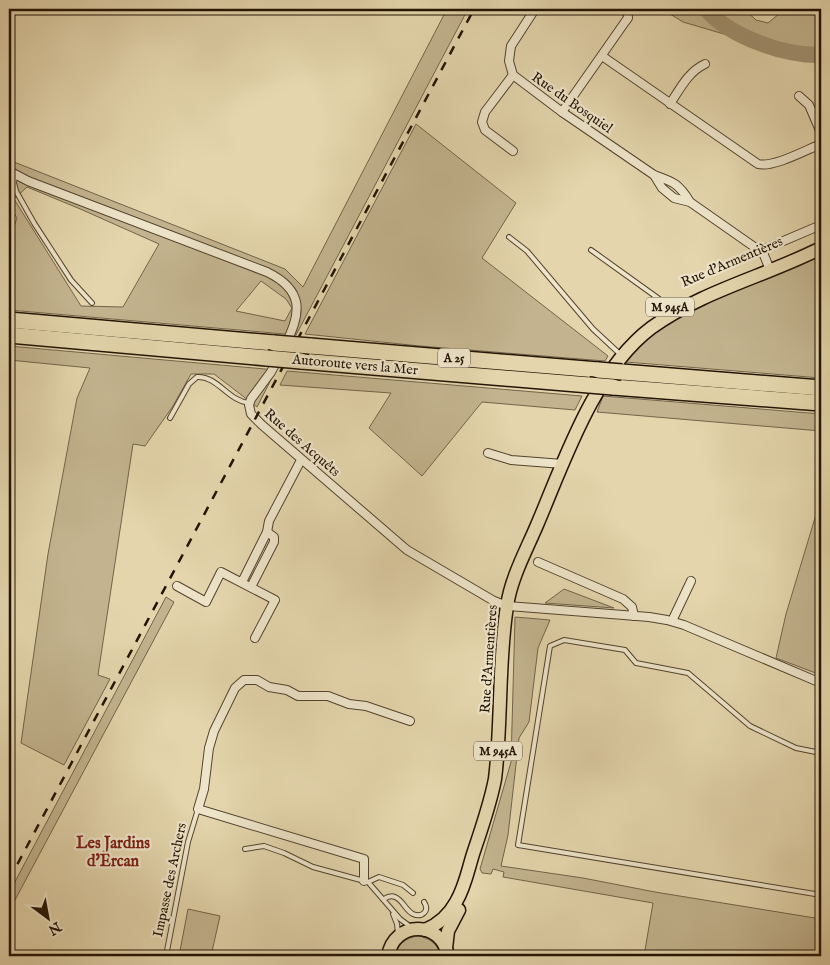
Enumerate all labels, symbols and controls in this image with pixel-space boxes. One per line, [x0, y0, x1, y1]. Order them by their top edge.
street label: Rue du Bosquiel [528, 68, 616, 138]
street label: Rue d'Armentières [678, 232, 786, 292]
road number: M 945A [646, 298, 694, 316]
road number: A 25 [438, 348, 470, 368]
street label: Autoroute vers la Mer [290, 350, 419, 379]
street label: Rue des Acquêts [260, 405, 344, 481]
street label: Rue d'Armentières [476, 604, 502, 714]
road number: M 945A [474, 741, 522, 760]
street label: Impasse des Archers [149, 821, 191, 939]
district label: Les Jardins d'Ercan [76, 834, 150, 872]
north arrow [22, 892, 72, 942]
text: N [44, 917, 65, 939]

